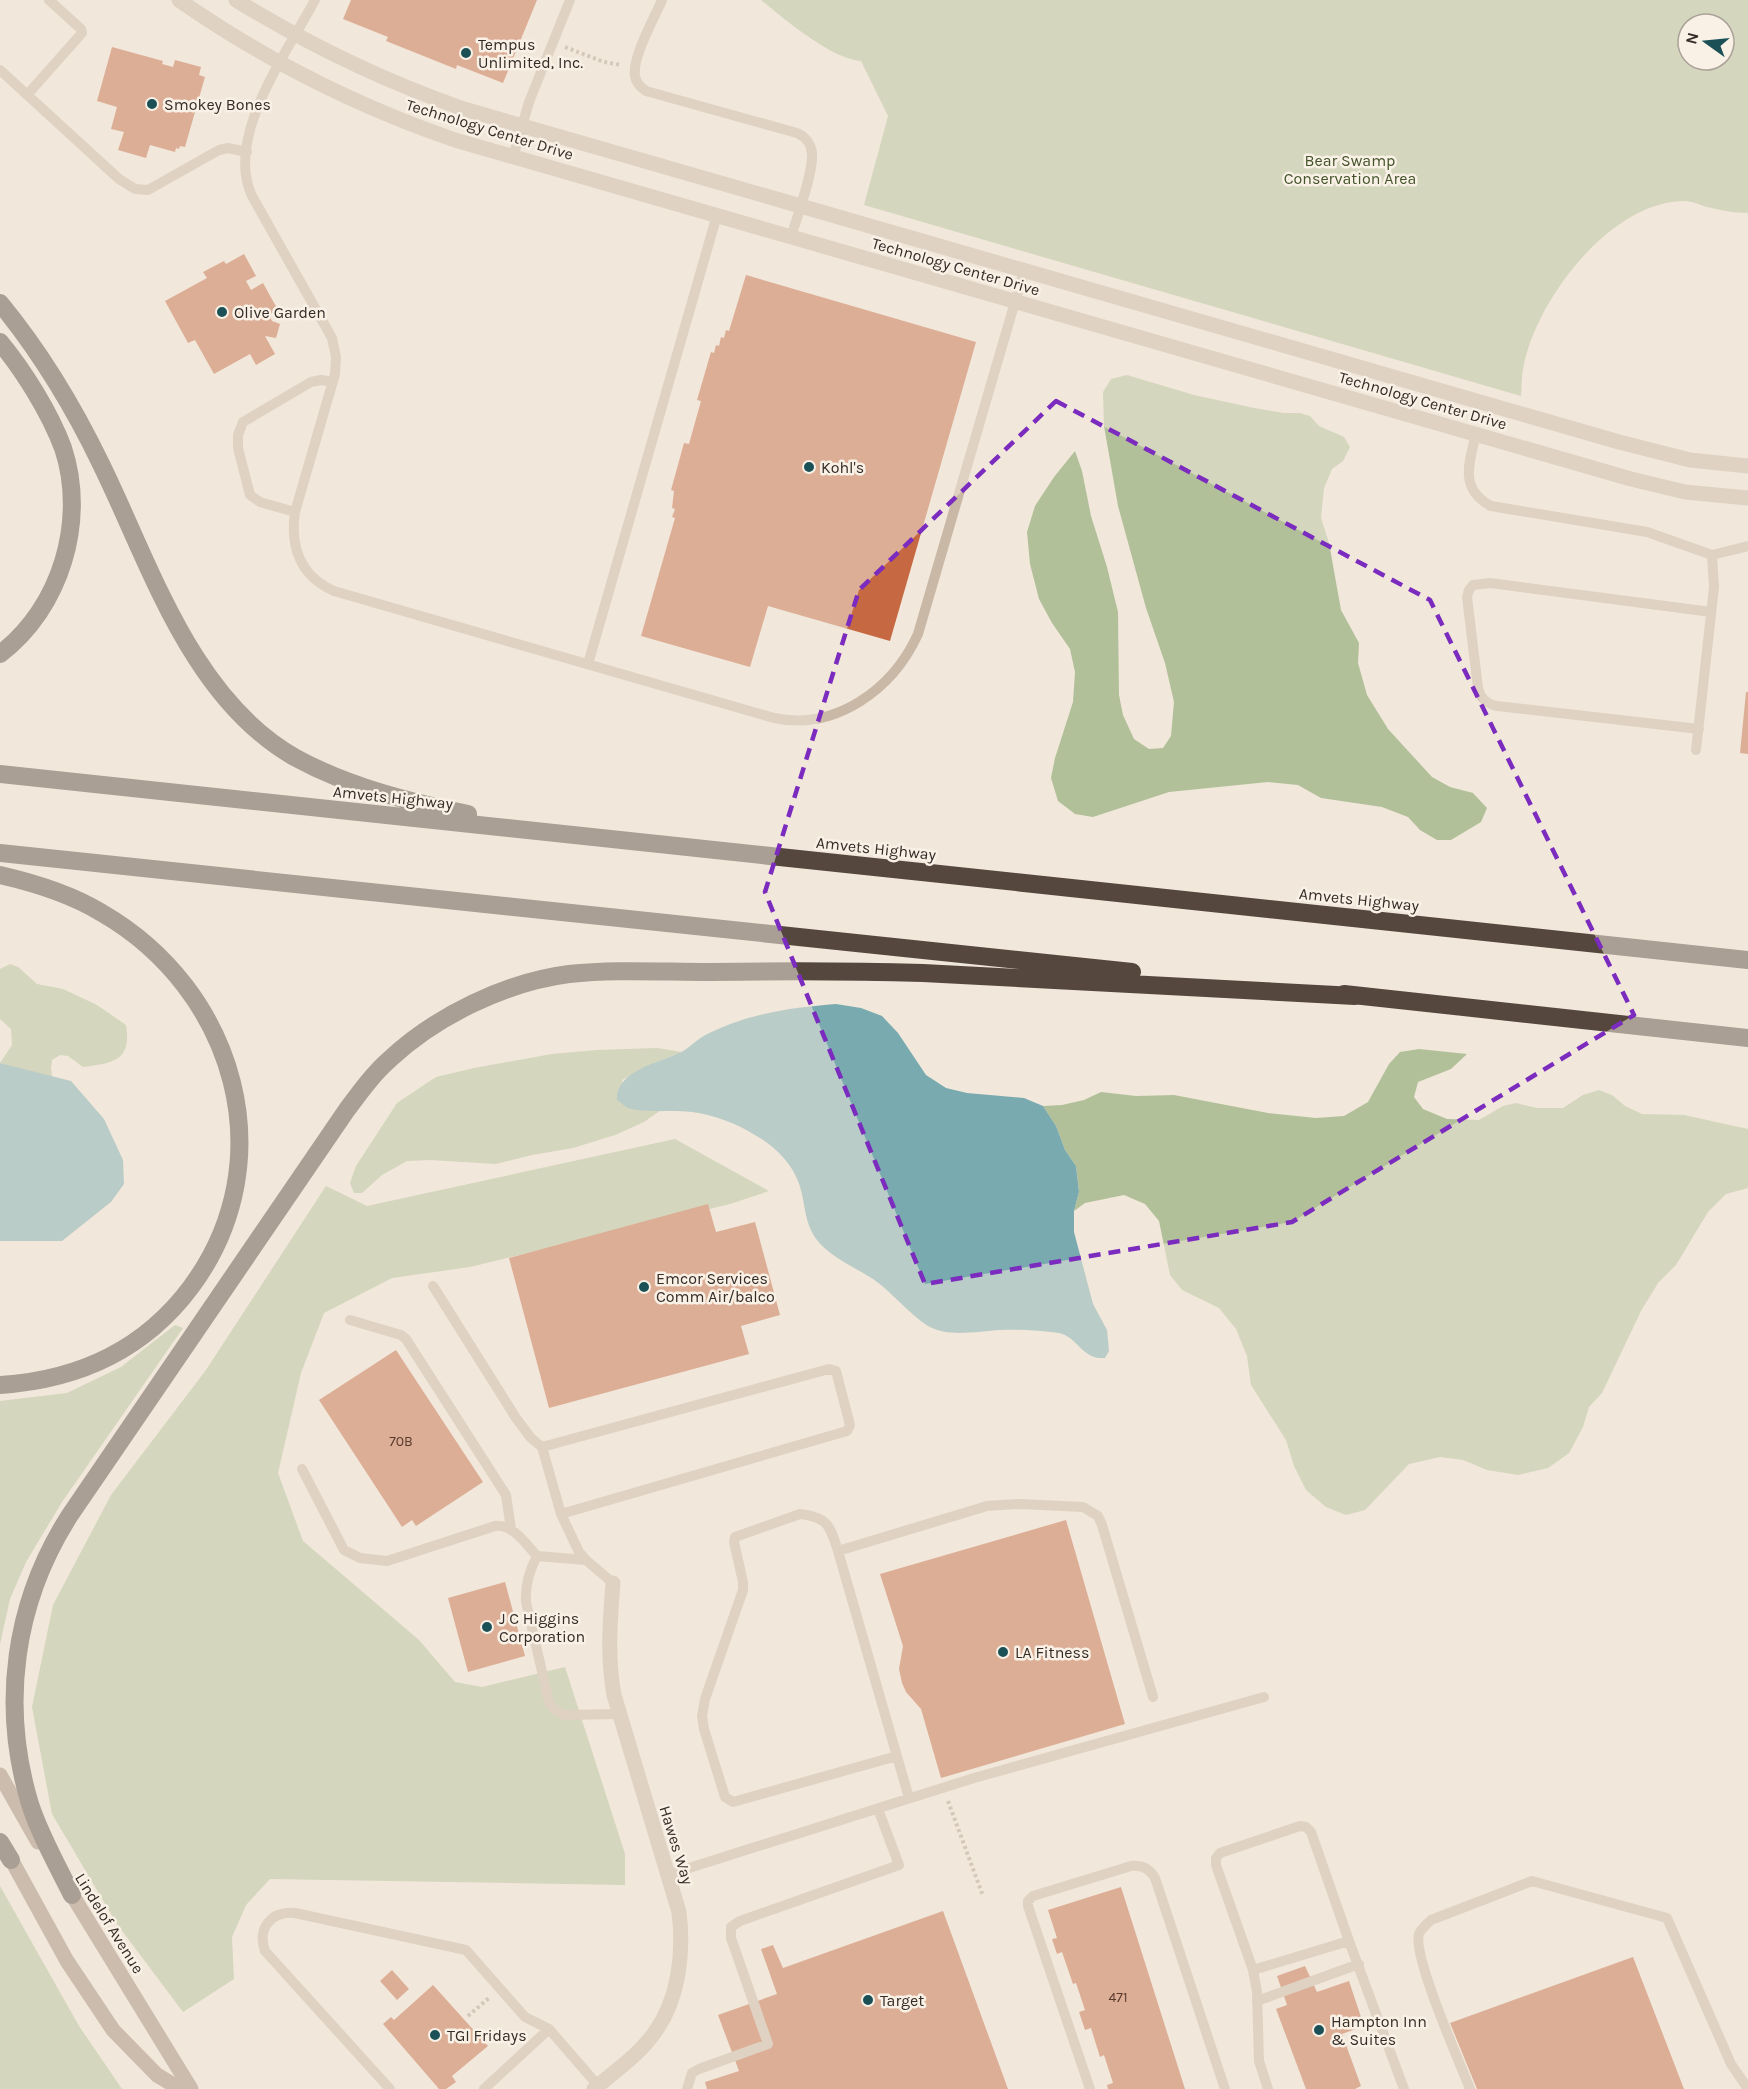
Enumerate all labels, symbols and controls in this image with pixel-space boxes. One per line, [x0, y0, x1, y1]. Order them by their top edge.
north arrow [1676, 12, 1736, 72]
text: N [1681, 30, 1703, 46]
place label: Tempus Unlimited, Inc. [478, 35, 583, 72]
marker: Tempus Unlimited, Inc. [459, 46, 473, 60]
place label: Smokey Bones [164, 95, 271, 114]
street label: Technology Center Drive [404, 95, 576, 164]
marker: Smokey Bones [145, 97, 159, 111]
park label: Bear Swamp Conservation Area [1284, 151, 1416, 188]
street label: Technology Center Drive [870, 233, 1042, 300]
place label: Olive Garden [234, 303, 326, 322]
marker: Olive Garden [215, 305, 229, 319]
street label: Technology Center Drive [1337, 367, 1509, 434]
place label: Kohl's [821, 458, 864, 477]
marker: Kohl's [802, 460, 816, 474]
street label: Amvets Highway [332, 782, 454, 813]
street label: Amvets Highway [815, 833, 937, 864]
street label: Amvets Highway [1298, 884, 1420, 915]
place label: Emcor Services Comm Air/balco [656, 1269, 775, 1306]
marker: Emcor Services Comm Air/balco [637, 1280, 651, 1294]
house number: 70B [389, 1433, 413, 1450]
place label: J C Higgins Corporation [499, 1609, 585, 1646]
marker: J C Higgins Corporation [480, 1620, 494, 1634]
place label: LA Fitness [1015, 1643, 1089, 1662]
marker: LA Fitness [996, 1645, 1010, 1659]
street label: Hawes Way [656, 1803, 698, 1887]
street label: Lindelof Avenue [71, 1870, 148, 1977]
house number: 471 [1108, 1989, 1128, 2006]
place label: Target [880, 1991, 924, 2010]
marker: Target [861, 1993, 875, 2007]
place label: Hampton Inn & Suites [1331, 2012, 1427, 2049]
marker: Hampton Inn & Suites [1312, 2023, 1326, 2037]
place label: TGI Fridays [447, 2026, 527, 2045]
marker: TGI Fridays [428, 2028, 442, 2042]

